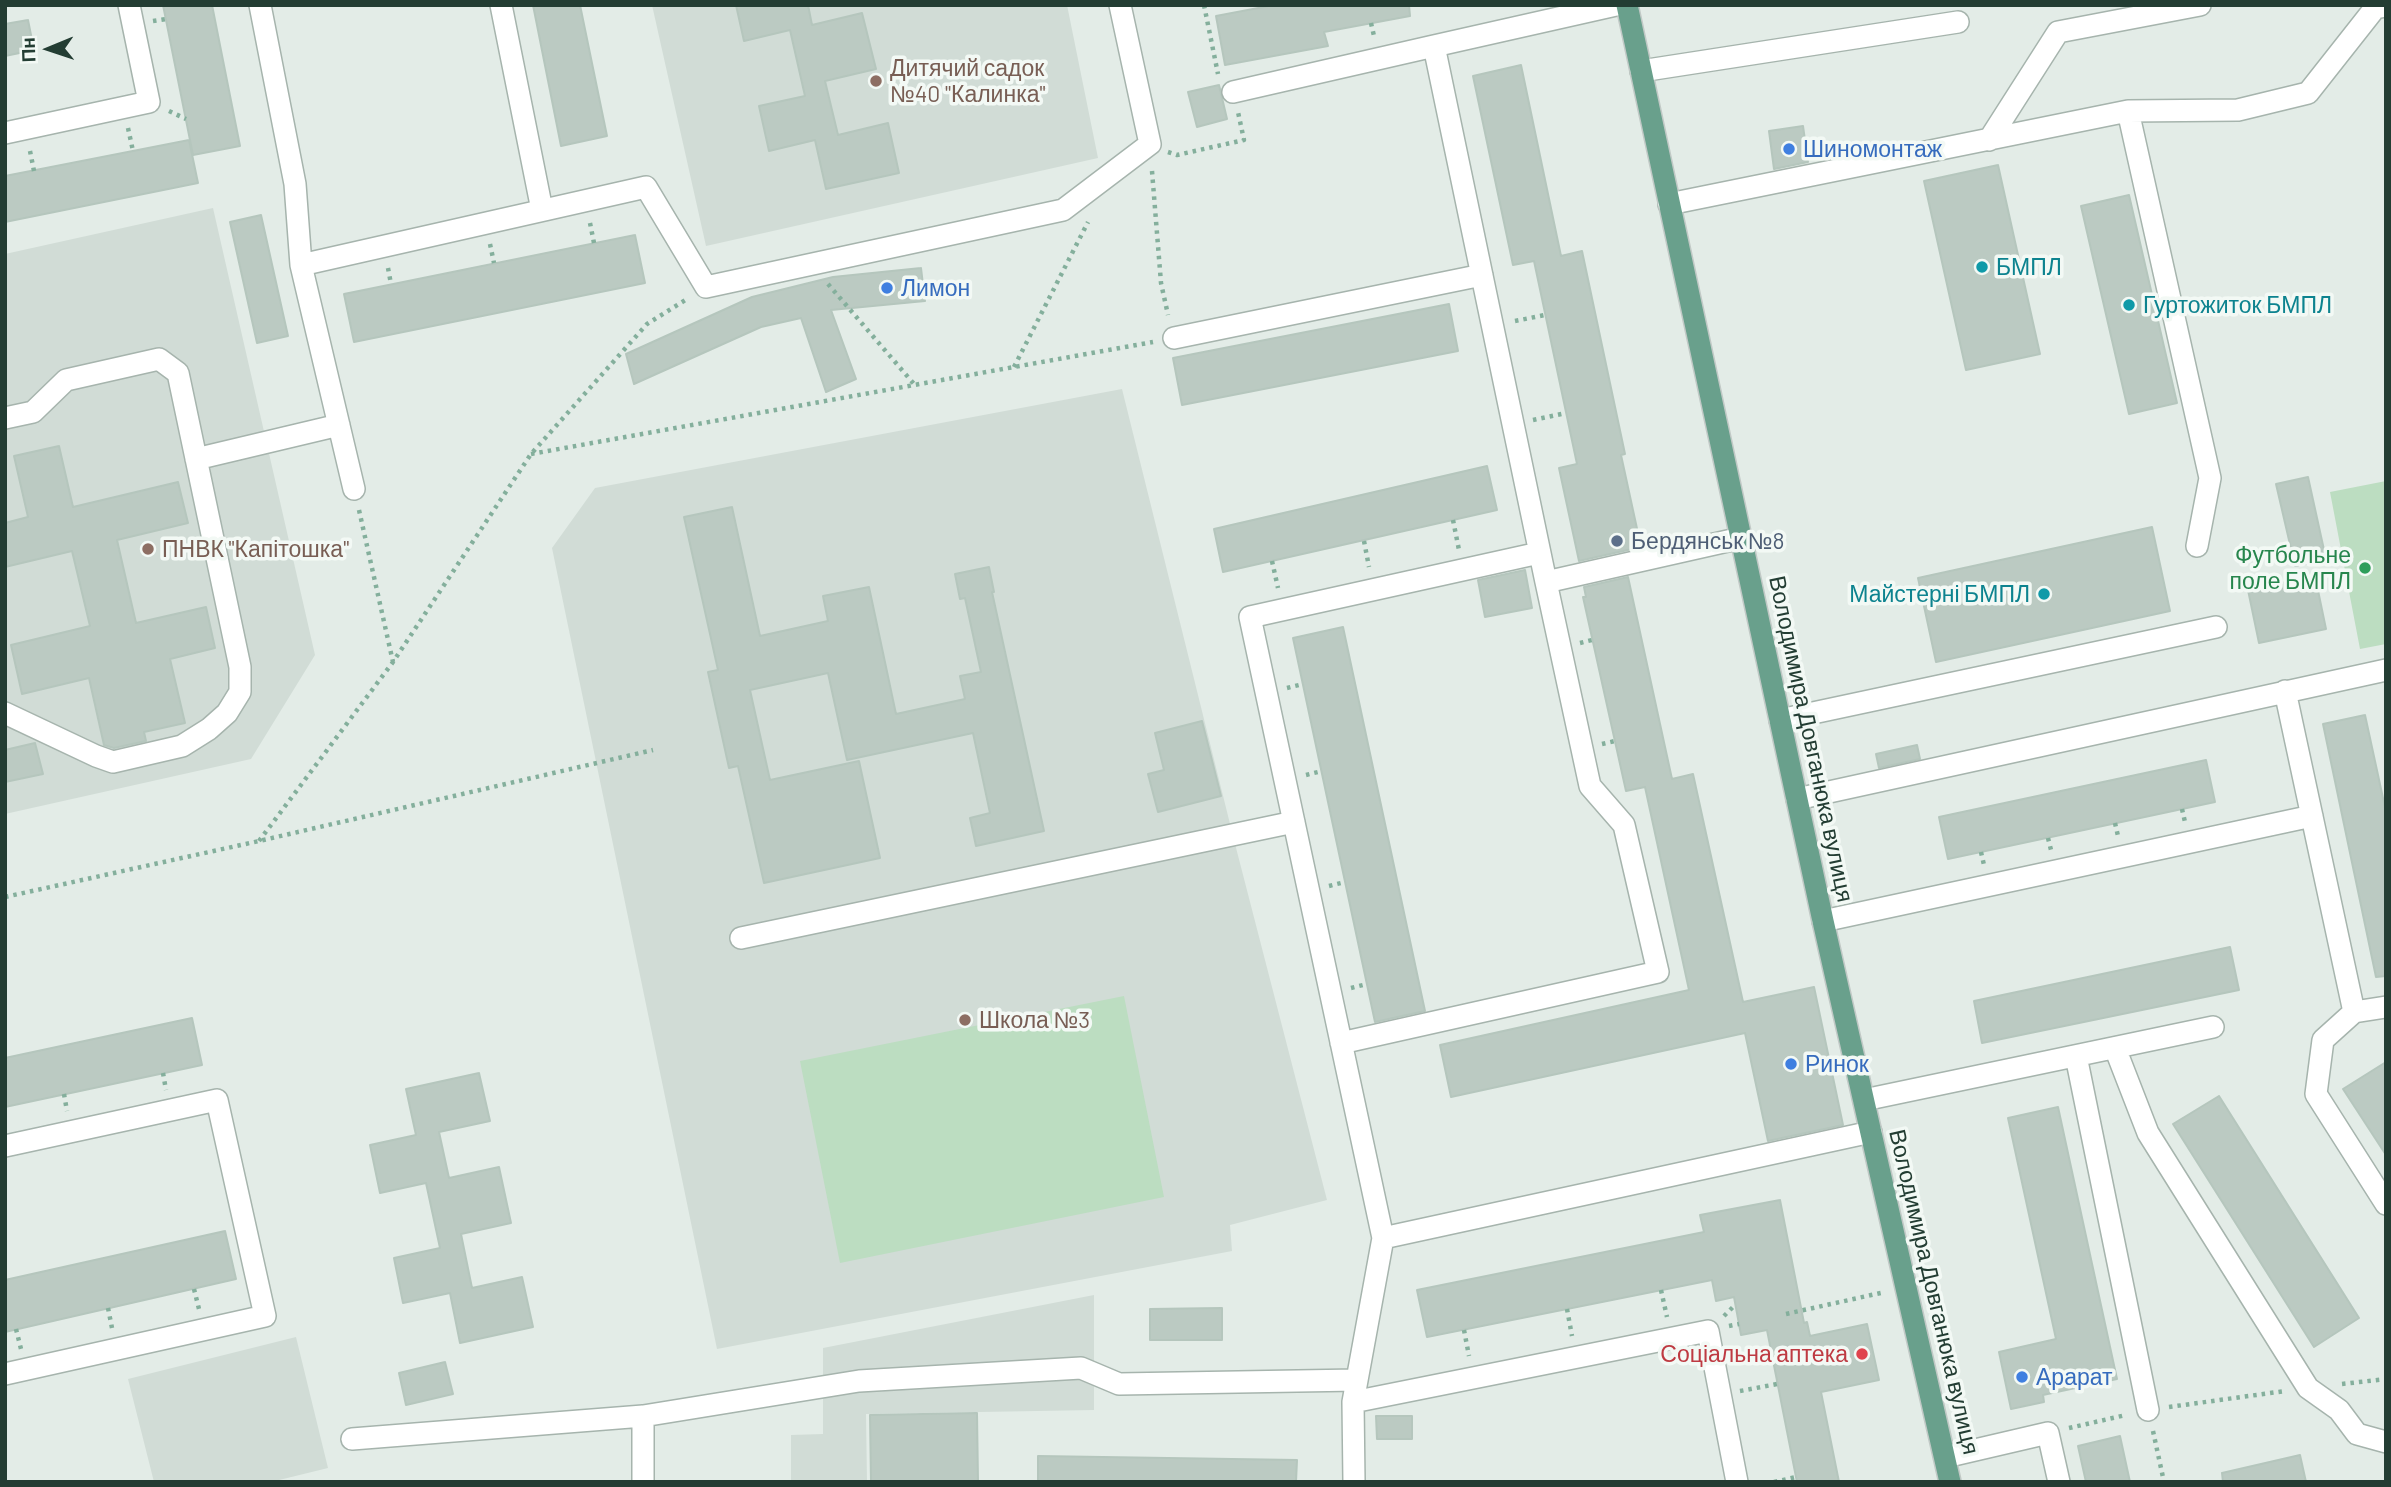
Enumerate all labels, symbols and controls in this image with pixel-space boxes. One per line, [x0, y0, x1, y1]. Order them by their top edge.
north arrow [14, 14, 84, 84]
text: Пн [16, 37, 39, 63]
place label: Дитячий садок №40 "Калинка" [890, 54, 1046, 108]
marker: Дитячий садок №40 "Калинка" [868, 73, 884, 89]
place label: Шиномонтаж [1803, 135, 1942, 163]
marker: Шиномонтаж [1781, 141, 1797, 157]
place label: БМПЛ [1996, 253, 2062, 281]
marker: БМПЛ [1974, 259, 1990, 275]
place label: Лимон [901, 274, 970, 302]
marker: Лимон [879, 280, 895, 296]
place label: Гуртожиток БМПЛ [2143, 291, 2332, 319]
marker: Гуртожиток БМПЛ [2121, 297, 2137, 313]
place label: Бердянськ №8 [1631, 527, 1785, 555]
marker: Бердянськ №8 [1609, 533, 1625, 549]
place label: ПНВК "Капітошка" [162, 535, 349, 563]
marker: ПНВК "Капітошка" [140, 541, 156, 557]
place label: Футбольне поле БМПЛ [2230, 541, 2351, 595]
marker: Футбольне поле БМПЛ [2357, 560, 2373, 576]
street label: Володимира Довганюка вулиця [1763, 573, 1859, 905]
place label: Майстерні БМПЛ [1849, 580, 2030, 608]
marker: Майстерні БМПЛ [2036, 586, 2052, 602]
place label: Школа №3 [979, 1006, 1090, 1034]
marker: Школа №3 [957, 1012, 973, 1028]
place label: Ринок [1805, 1050, 1869, 1078]
marker: Ринок [1783, 1056, 1799, 1072]
street label: Володимира Довганюка вулиця [1883, 1127, 1985, 1457]
place label: Соціальна аптека [1660, 1340, 1848, 1368]
marker: Соціальна аптека [1854, 1346, 1870, 1362]
place label: Арарат [2036, 1363, 2113, 1391]
marker: Арарат [2014, 1369, 2030, 1385]

